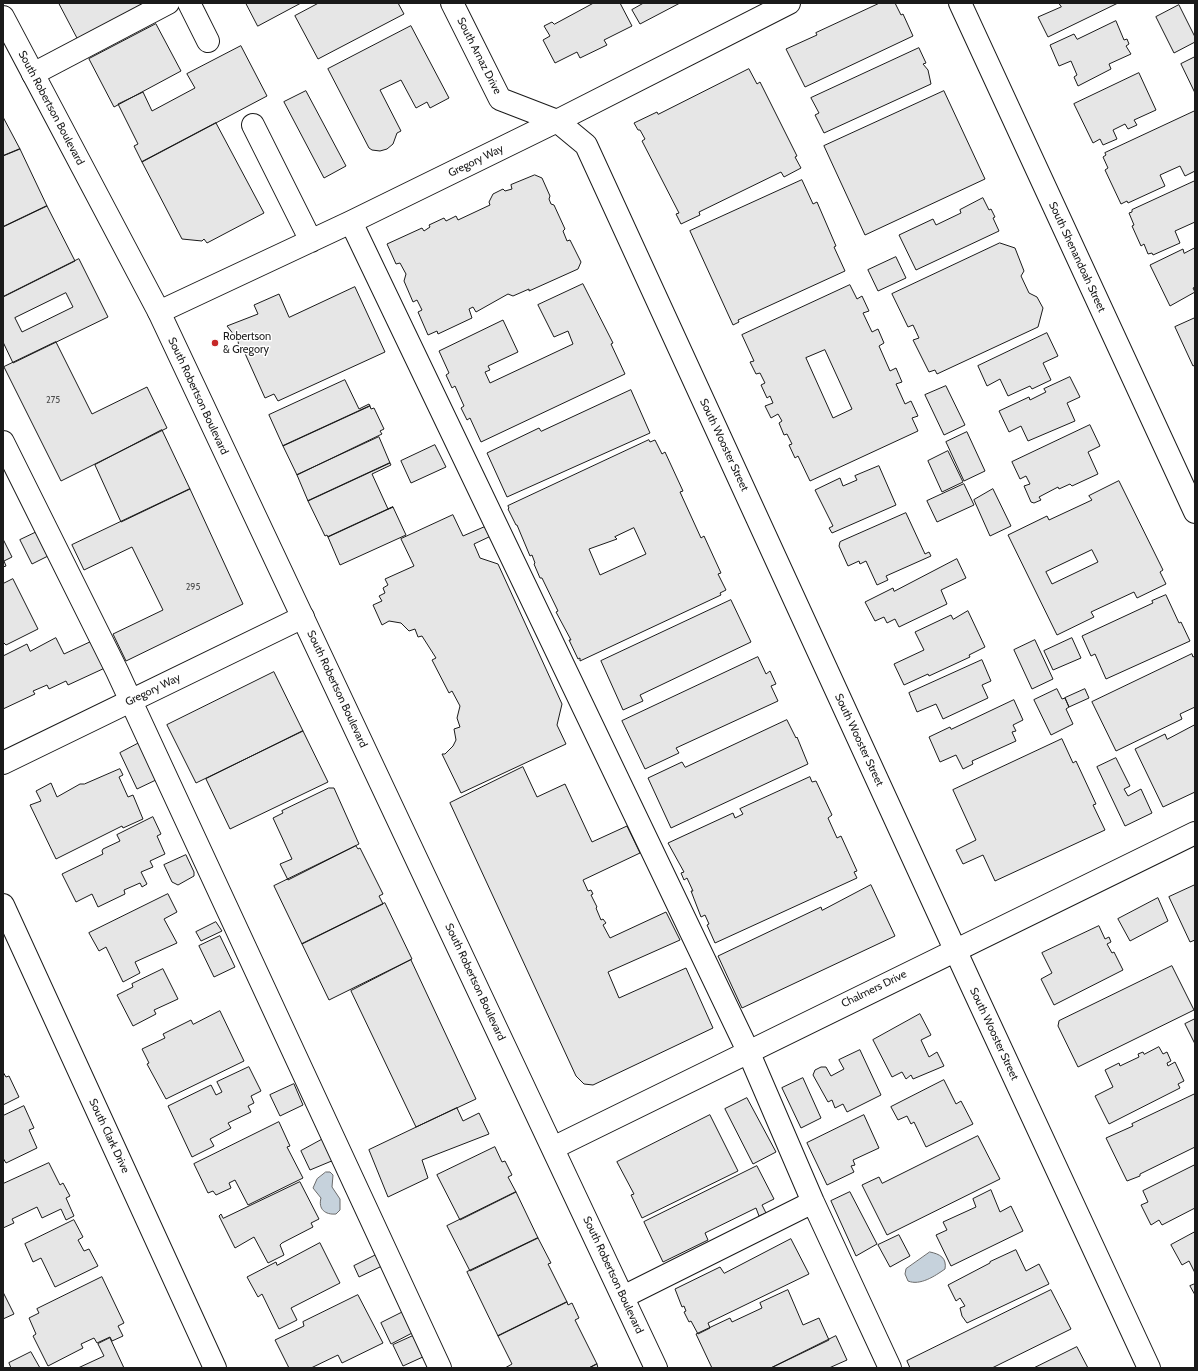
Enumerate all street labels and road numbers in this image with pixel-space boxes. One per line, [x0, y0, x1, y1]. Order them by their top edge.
street label: South Arnaz Drive [454, 15, 504, 97]
street label: South Robertson Boulevard [15, 49, 87, 167]
street label: Gregory Way [446, 142, 506, 180]
street label: South Shenandoah Street [1046, 200, 1108, 314]
street label: South Robertson Boulevard [165, 335, 231, 457]
street label: South Wooster Street [697, 397, 751, 493]
street label: South Robertson Boulevard [304, 628, 370, 750]
street label: Gregory Way [123, 671, 183, 709]
street label: South Wooster Street [832, 692, 886, 788]
street label: South Robertson Boulevard [442, 921, 508, 1043]
street label: Chalmers Drive [839, 967, 909, 1011]
street label: South Wooster Street [967, 986, 1021, 1082]
street label: South Clark Drive [86, 1097, 132, 1175]
street label: South Robertson Boulevard [580, 1214, 646, 1336]

